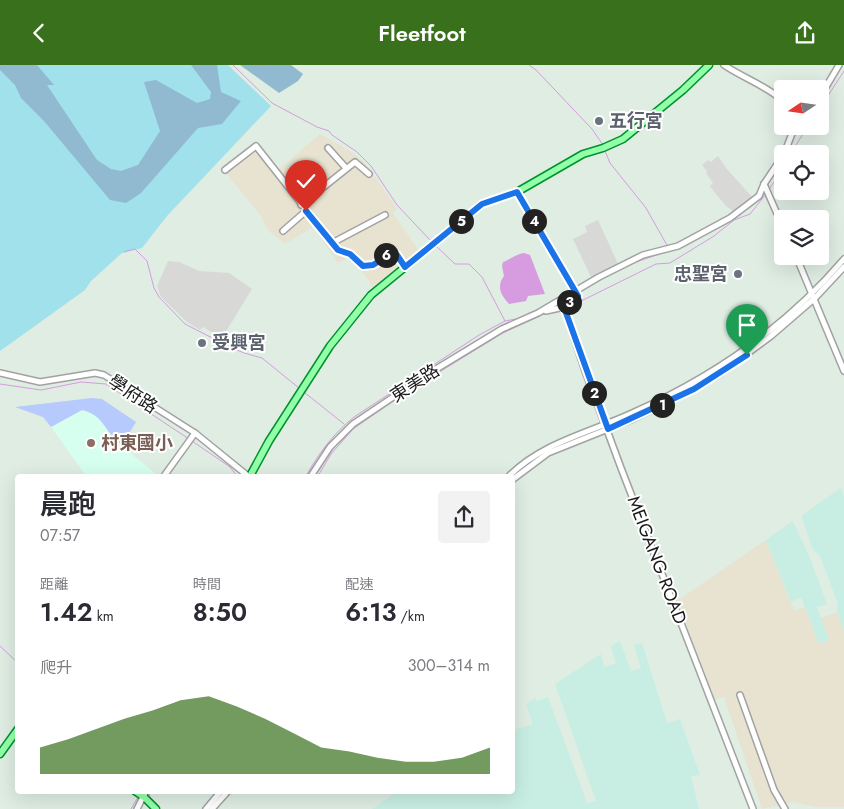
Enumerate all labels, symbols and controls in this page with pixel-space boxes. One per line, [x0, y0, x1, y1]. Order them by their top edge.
text: Fleetfoot [378, 17, 466, 49]
icon: back [25, 19, 53, 47]
icon: share [791, 19, 819, 47]
north arrow [774, 80, 829, 135]
map controls [774, 80, 829, 265]
place label: 五行宮 [609, 108, 663, 134]
marker: 五行宮 [593, 115, 605, 127]
button: locate [774, 145, 829, 200]
pin [285, 160, 327, 211]
icon: check [292, 167, 320, 195]
pin: 5 [448, 209, 474, 233]
pin: 4 [522, 209, 546, 233]
button: layers [774, 210, 829, 265]
text: 5 [457, 211, 466, 231]
text: 4 [530, 211, 539, 231]
pin: 6 [374, 243, 398, 267]
text: 6 [382, 245, 391, 265]
place label: 忠聖宮 [674, 261, 728, 287]
marker: 忠聖宮 [732, 268, 744, 280]
pin: 3 [556, 289, 582, 315]
text: 3 [565, 292, 574, 312]
pin [726, 304, 768, 355]
icon: arrive [733, 311, 761, 339]
place label: 受興宮 [212, 330, 266, 356]
marker: 受興宮 [196, 337, 208, 349]
street label: 東美路 [385, 357, 445, 409]
street label: 學府路 [103, 368, 163, 420]
pin: 2 [582, 381, 606, 405]
text: 2 [590, 383, 599, 403]
pin: 1 [650, 393, 674, 417]
text: 1 [659, 395, 666, 415]
place label: 村東國小 [101, 430, 173, 456]
marker: 村東國小 [85, 437, 97, 449]
text: 晨跑 [40, 484, 96, 525]
button: share [438, 491, 490, 543]
street label: MEIGANG ROAD [621, 492, 693, 628]
text: 07:57 [40, 524, 80, 547]
text: 距離 [40, 574, 68, 594]
text: 時間 [193, 574, 221, 594]
text: 配速 [345, 574, 373, 594]
text: 1.42 [40, 594, 92, 630]
text: 8:50 [193, 594, 247, 630]
text: 6:13 [345, 594, 396, 630]
text: km [92, 606, 114, 626]
text: /km [396, 606, 425, 626]
text: 300–314 m [408, 654, 490, 677]
text: 爬升 [40, 656, 72, 679]

